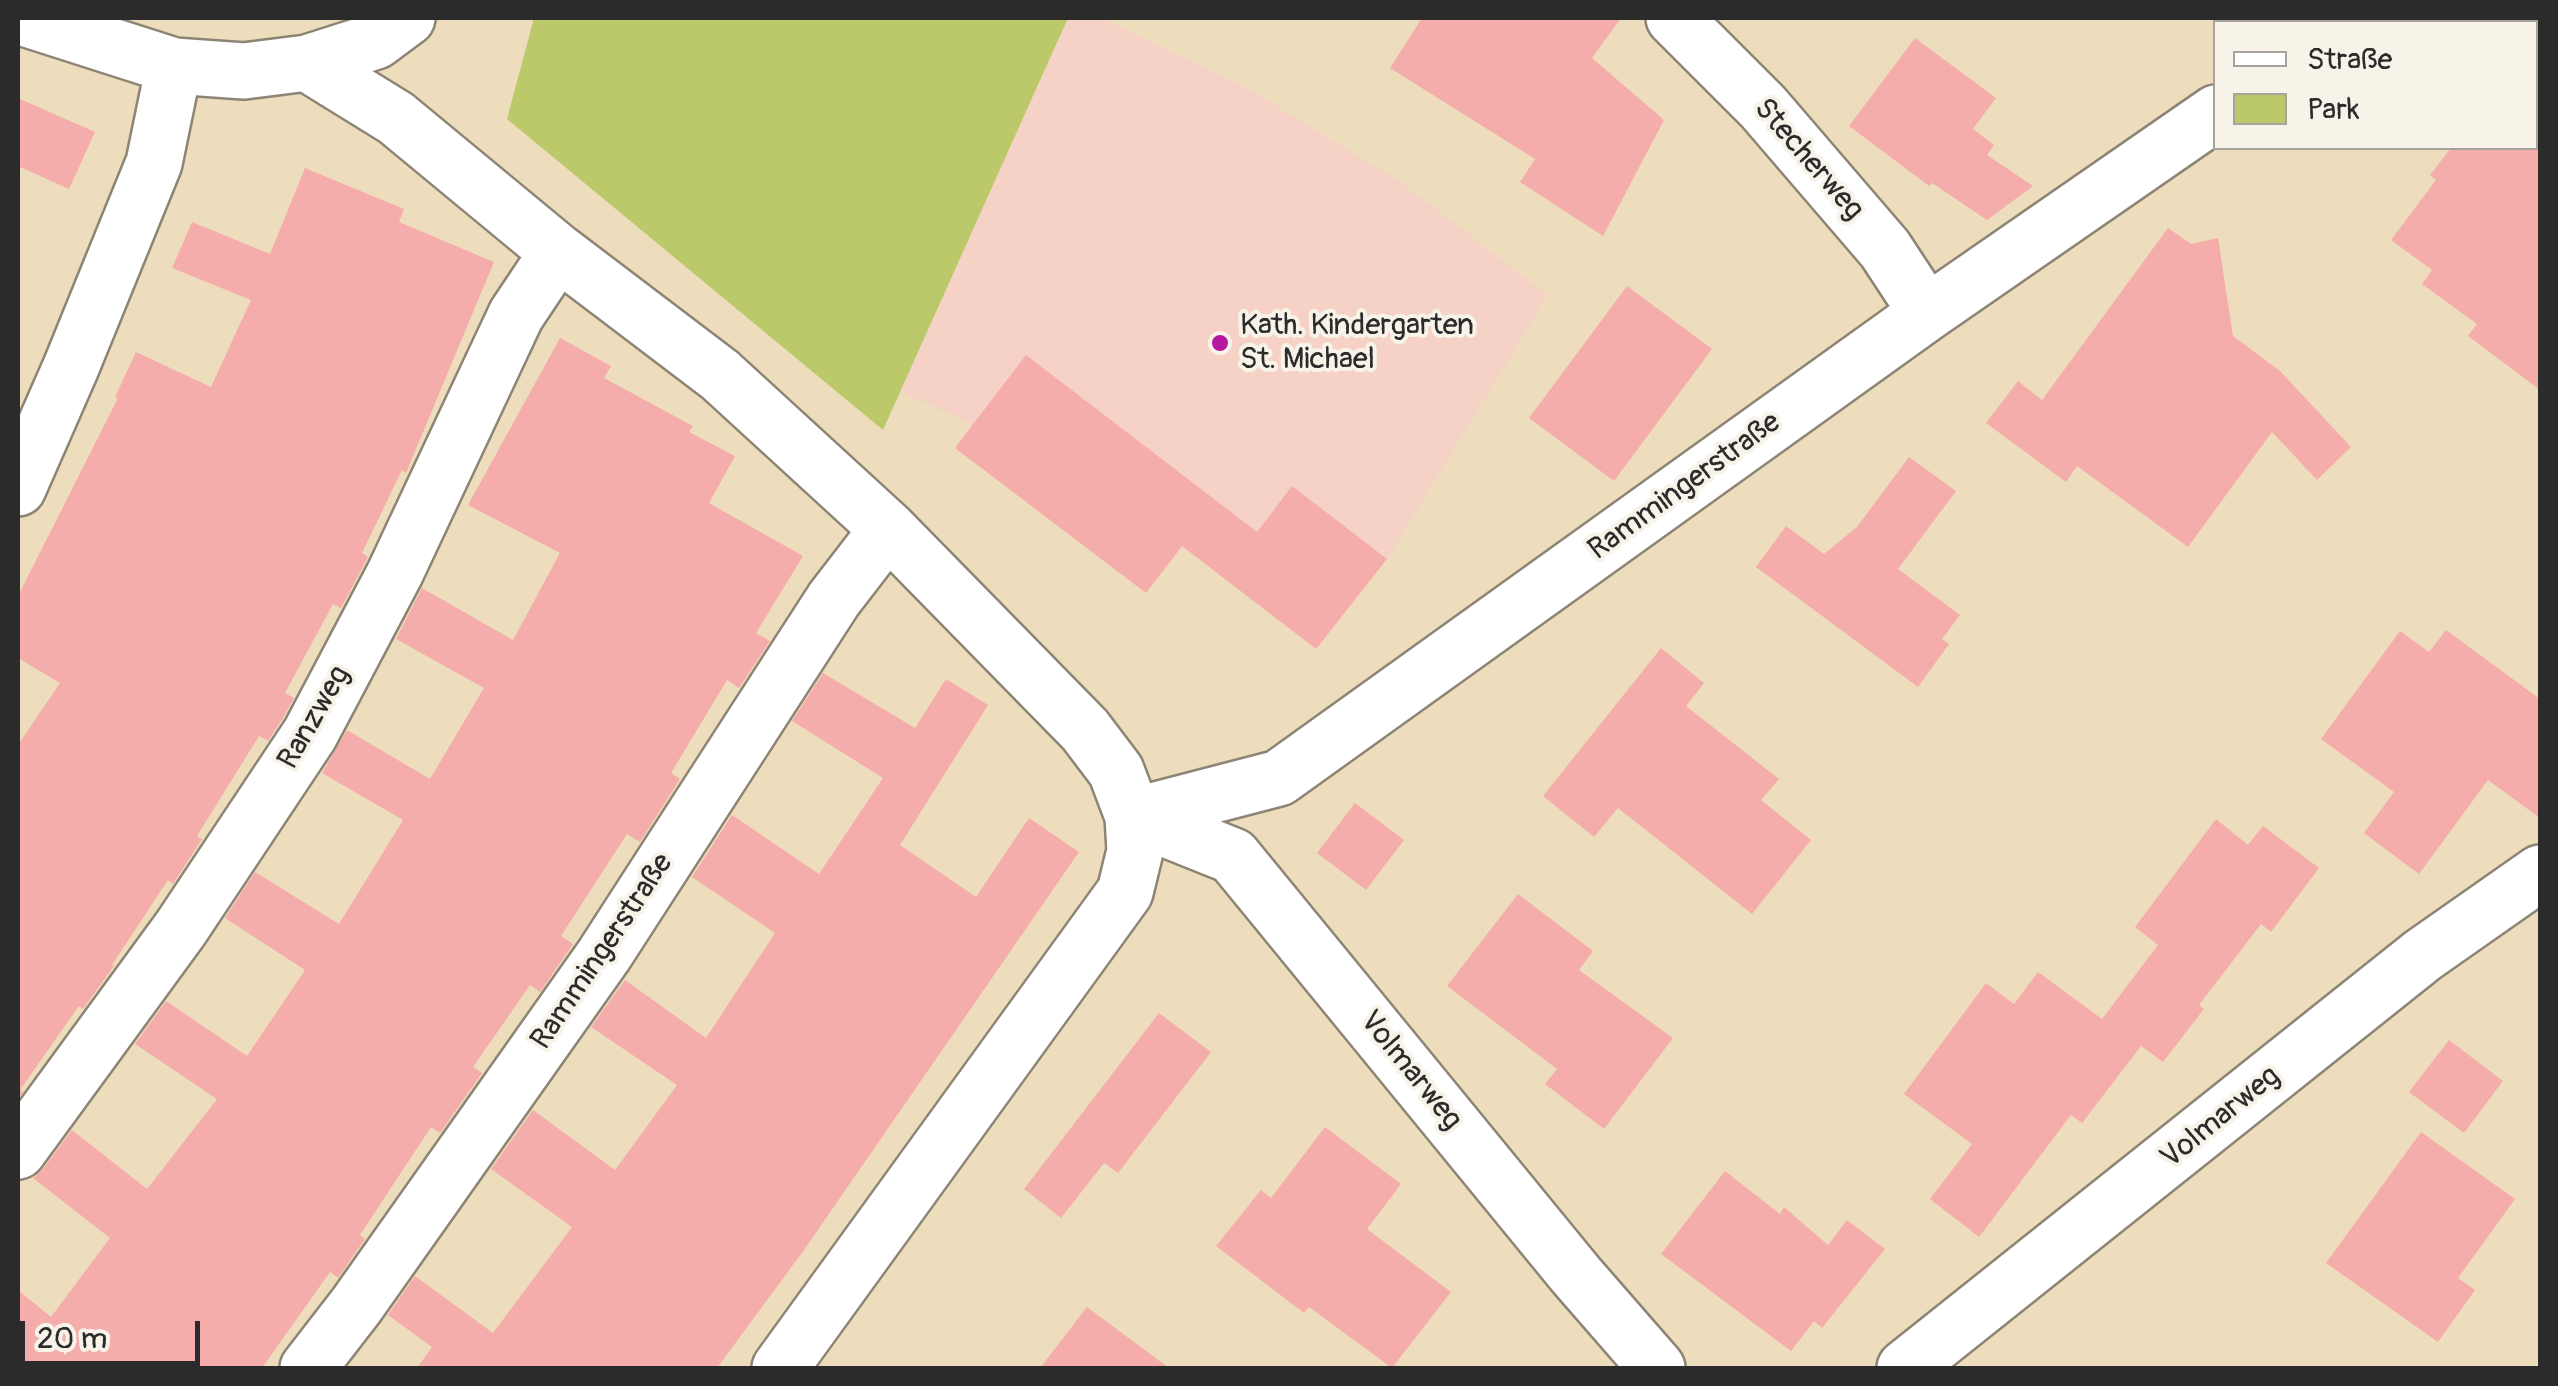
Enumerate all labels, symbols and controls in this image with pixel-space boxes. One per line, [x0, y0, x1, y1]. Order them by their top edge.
legend [2213, 20, 2538, 150]
text: Straße [2307, 41, 2392, 78]
text: Park [2307, 91, 2360, 128]
street label: Stecherweg [1745, 92, 1871, 228]
place label: Kath. Kindergarten St. Michael [1240, 308, 1474, 378]
marker: Kath. Kindergarten St. Michael [1209, 332, 1231, 354]
street label: Rammingerstraße [1582, 405, 1788, 569]
street label: Ranzweg [271, 660, 359, 776]
street label: Rammingerstraße [524, 847, 682, 1057]
street label: Volmarweg [1351, 1004, 1469, 1138]
street label: Volmarweg [2154, 1059, 2288, 1177]
scale bar [25, 1301, 205, 1363]
text: 20 m [37, 1320, 107, 1357]

